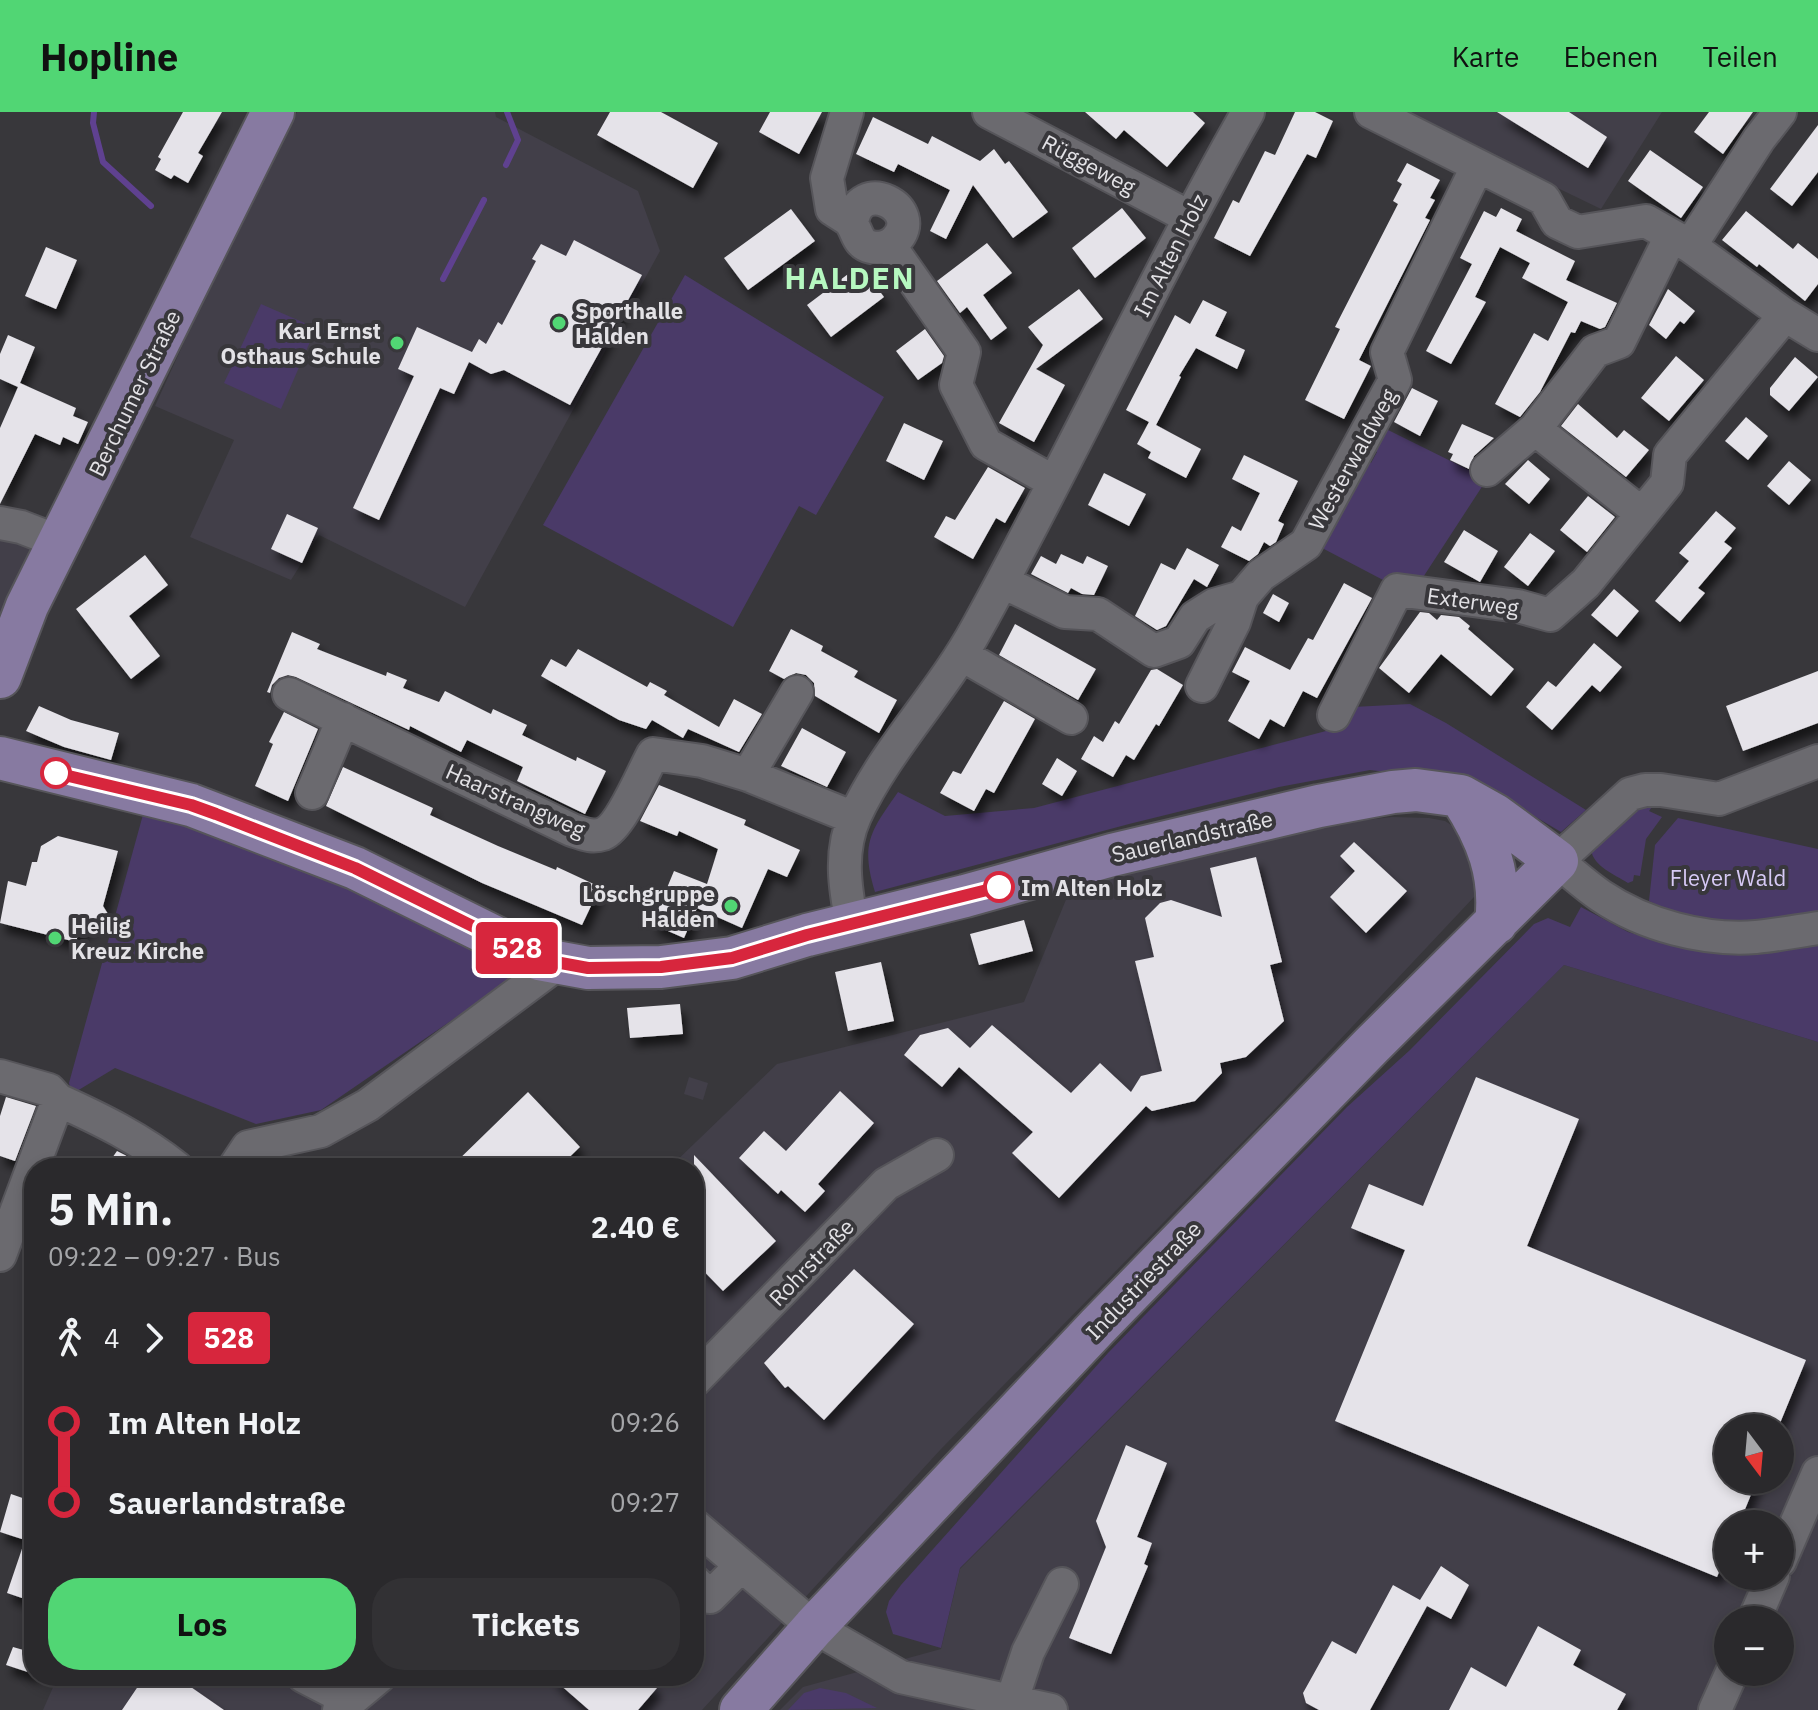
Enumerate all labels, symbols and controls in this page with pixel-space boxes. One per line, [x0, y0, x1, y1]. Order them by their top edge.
text: Hopline [40, 32, 178, 81]
text: Karte [1452, 38, 1519, 75]
text: Ebenen [1563, 38, 1659, 75]
text: Teilen [1703, 38, 1778, 75]
street label: Rüggeweg [1037, 127, 1141, 201]
street label: Im Alten Holz [1127, 188, 1213, 322]
district label: HALDEN [784, 258, 916, 297]
place label: Sporthalle Halden [575, 296, 683, 350]
street label: Berchumer Straße [81, 305, 187, 481]
marker: Sporthalle Halden [550, 314, 568, 332]
place label: Karl Ernst Osthaus Schule [221, 316, 381, 370]
marker: Karl Ernst Osthaus Schule [388, 334, 406, 352]
street label: Westerwaldweg [1301, 383, 1403, 535]
street label: Exterweg [1425, 580, 1521, 622]
street label: Haarstrangweg [442, 756, 591, 844]
unlabelled marker [41, 758, 71, 788]
street label: Sauerlandstraße [1109, 803, 1275, 869]
park label: Fleyer Wald [1670, 863, 1786, 892]
marker: Im Alten Holz [984, 872, 1014, 902]
place label: Im Alten Holz [1021, 873, 1163, 902]
place label: Löschgruppe Halden [582, 879, 715, 933]
marker: Löschgruppe Halden [722, 897, 740, 915]
place label: Heilig Kreuz Kirche [71, 911, 204, 965]
line badge: 528 [471, 922, 563, 974]
marker: Heilig Kreuz Kirche [46, 929, 64, 947]
text: 528 [492, 929, 542, 966]
text: 5 Min. [48, 1180, 173, 1237]
text: 2.40 € [591, 1207, 680, 1246]
street label: Rohrstraße [762, 1212, 860, 1312]
street label: Industriestraße [1079, 1214, 1207, 1346]
text: 09:22 – 09:27 · Bus [48, 1239, 281, 1273]
icon: walk [48, 1316, 92, 1360]
icon: forward [132, 1316, 176, 1360]
text: 528 [204, 1319, 254, 1356]
text: 4 [104, 1321, 120, 1355]
text: Im Alten Holz [108, 1403, 301, 1442]
text: 09:26 [610, 1405, 680, 1439]
north arrow [1714, 1414, 1794, 1494]
map controls [1714, 1414, 1794, 1686]
text: Sauerlandstraße [108, 1483, 346, 1522]
text: 09:27 [610, 1485, 680, 1519]
button: + [1714, 1510, 1794, 1590]
button: Los [48, 1578, 356, 1670]
button: Tickets [372, 1578, 680, 1670]
button: − [1714, 1606, 1794, 1686]

